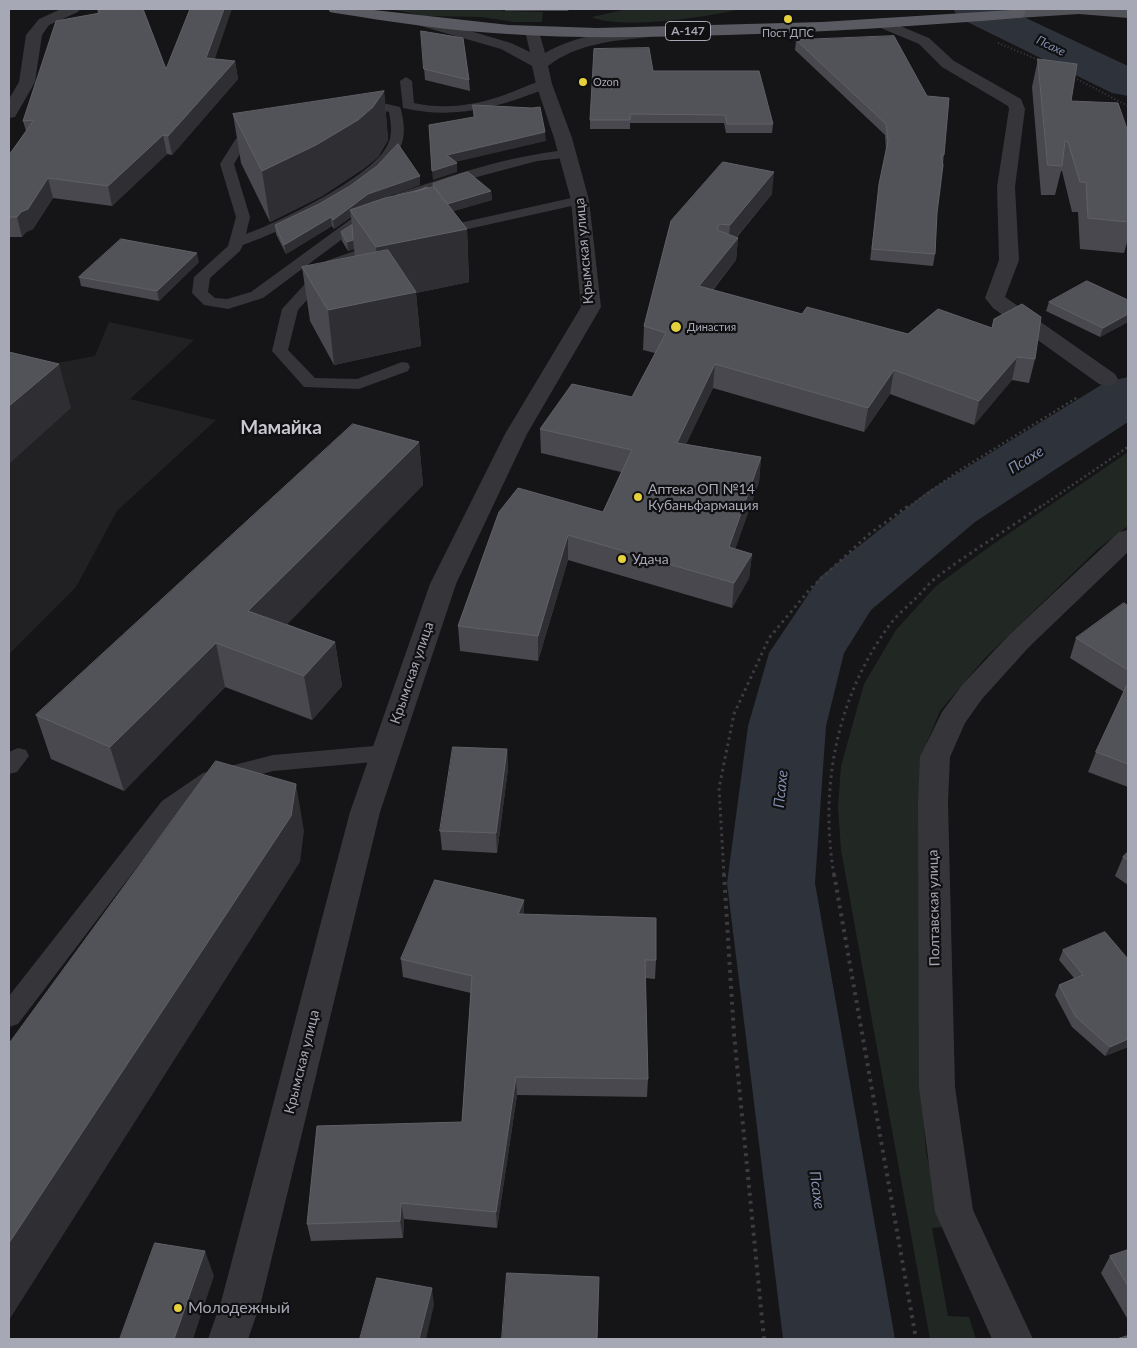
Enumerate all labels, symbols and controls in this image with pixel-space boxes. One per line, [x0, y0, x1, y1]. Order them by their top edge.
marker: Пост ДПС [782, 13, 794, 25]
road number: А-147 [666, 22, 710, 40]
place label: Пост ДПС [762, 26, 814, 40]
water label: Псахе [1034, 33, 1068, 59]
place label: Ozon [593, 75, 619, 89]
marker: Ozon [577, 76, 589, 88]
street label: Крымская улица [571, 197, 597, 305]
marker: Династия [669, 320, 683, 334]
place label: Династия [687, 320, 736, 334]
district label: Мамайка [240, 417, 322, 439]
water label: Псахе [1005, 442, 1047, 478]
place label: Аптека ОП №14 Кубаньфармация [648, 481, 759, 514]
marker: Аптека ОП №14 Кубаньфармация [632, 491, 644, 503]
place label: Удача [632, 551, 669, 567]
marker: Удача [616, 553, 628, 565]
street label: Крымская улица [387, 620, 437, 726]
water label: Псахе [770, 769, 792, 809]
street label: Полтавская улица [925, 850, 943, 966]
street label: Крымская улица [281, 1008, 323, 1116]
water label: Псахе [805, 1170, 829, 1210]
place label: Молодежный [188, 1298, 290, 1318]
marker: Молодежный [172, 1302, 184, 1314]

